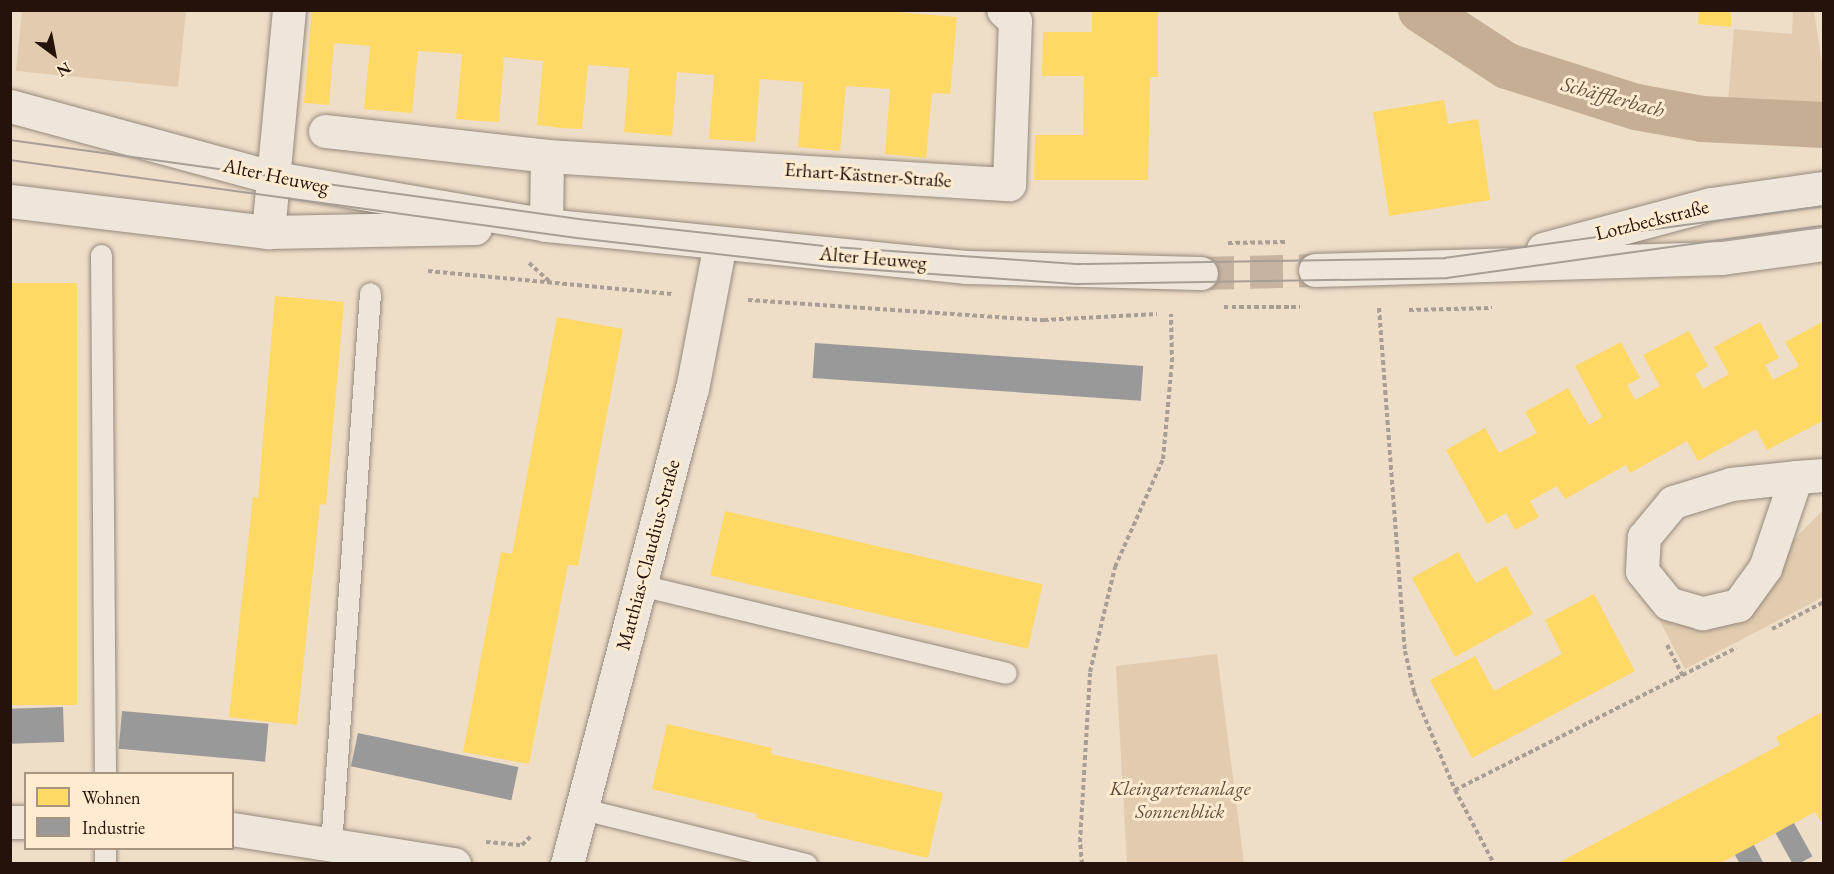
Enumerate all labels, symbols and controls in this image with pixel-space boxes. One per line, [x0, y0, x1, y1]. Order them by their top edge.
north arrow [24, 24, 84, 84]
text: N [53, 57, 75, 82]
water label: Schäfflerbach [1559, 71, 1667, 123]
street label: Alter Heuweg [221, 153, 331, 199]
street label: Erhart-Kästner-Straße [784, 157, 952, 193]
street label: Lotzbeckstraße [1593, 194, 1711, 246]
street label: Alter Heuweg [818, 241, 928, 275]
street label: Matthias-Claudius-Straße [611, 457, 685, 653]
legend [24, 772, 234, 850]
park label: Kleingartenanlage Sonnenblick [1110, 777, 1250, 824]
text: Wohnen [82, 786, 141, 809]
text: Industrie [82, 816, 145, 839]

